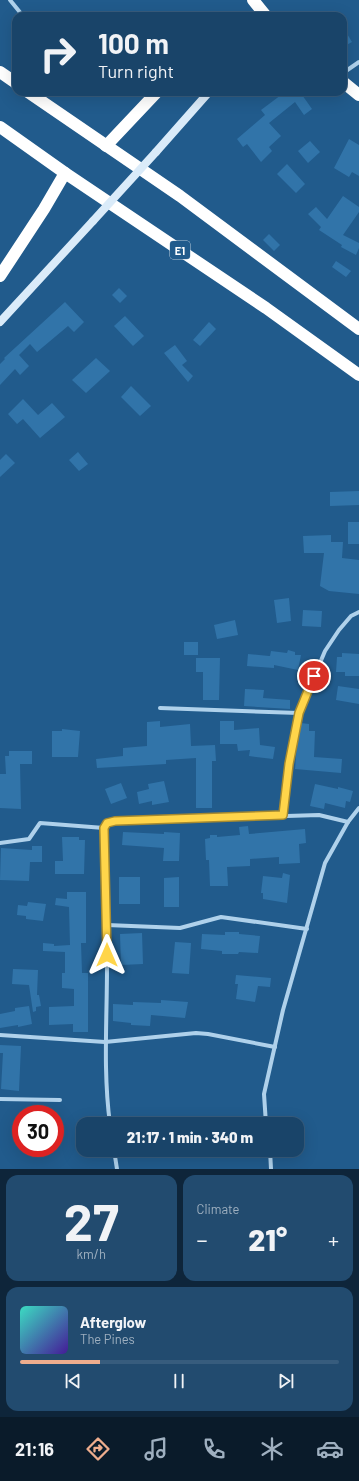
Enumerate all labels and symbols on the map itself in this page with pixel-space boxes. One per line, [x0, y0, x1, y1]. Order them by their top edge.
road number: E1 [170, 241, 190, 259]
pin [297, 659, 331, 693]
position arrow [86, 934, 128, 976]
speed limit sign: 30 [12, 1105, 64, 1157]

